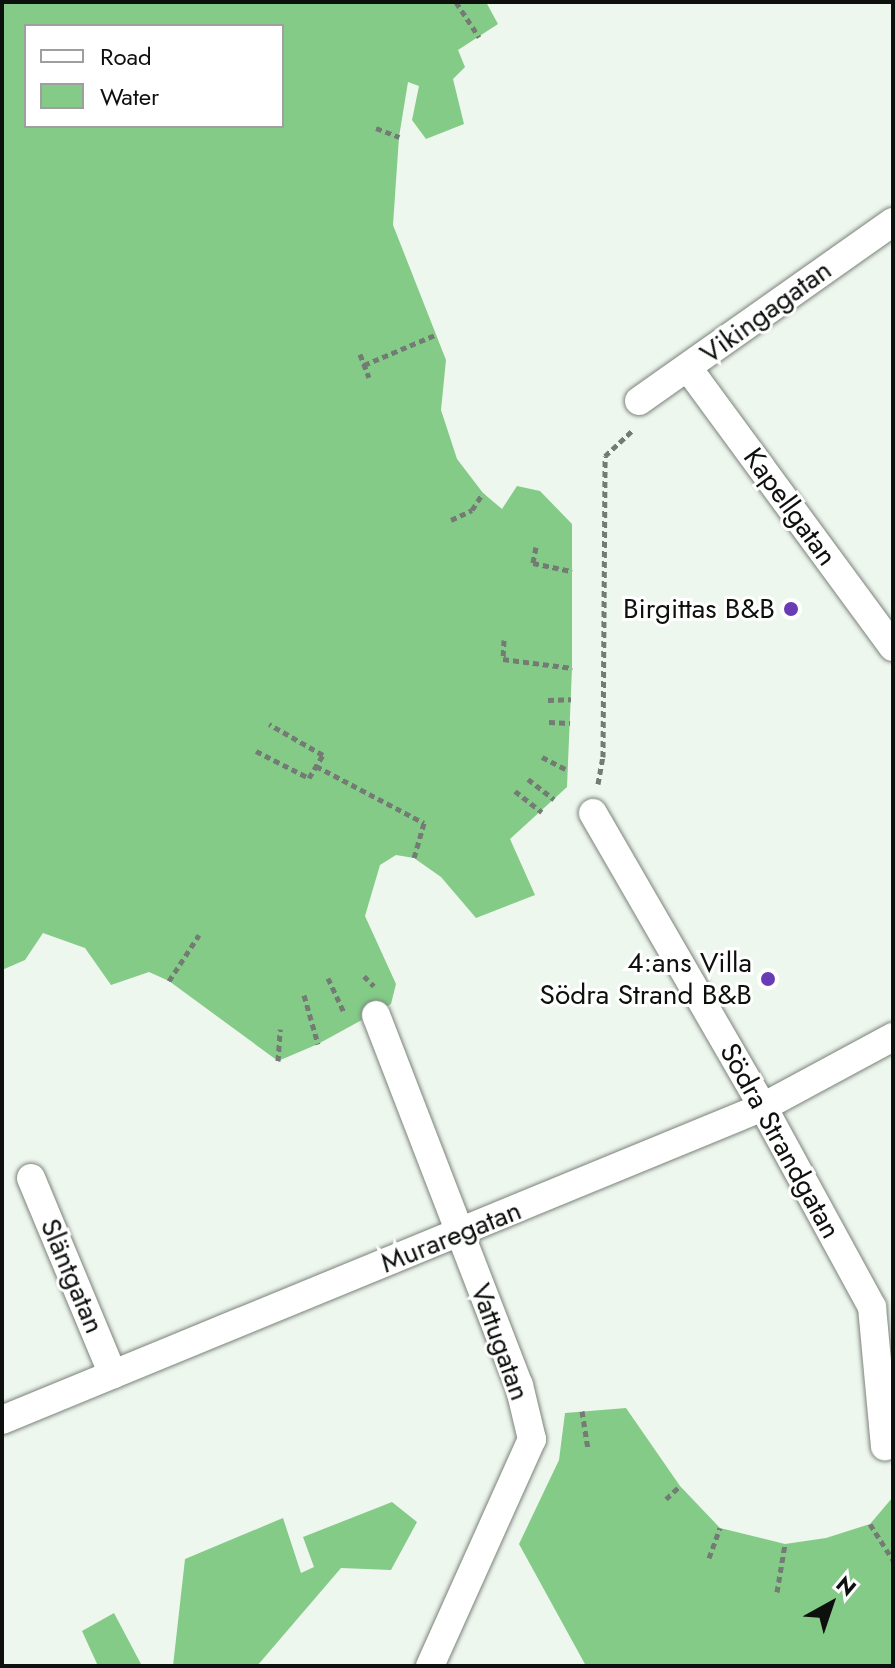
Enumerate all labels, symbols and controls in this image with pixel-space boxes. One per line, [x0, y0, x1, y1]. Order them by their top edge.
legend [24, 24, 284, 128]
text: Road [100, 39, 152, 74]
text: Water [100, 79, 159, 114]
street label: Vikingagatan [694, 253, 838, 371]
street label: Kapellgatan [736, 442, 844, 572]
place label: Birgittas B&B [623, 592, 775, 626]
marker: Birgittas B&B [782, 600, 800, 618]
place label: 4:ans Villa Södra Strand B&B [540, 946, 752, 1012]
marker: 4:ans Villa Södra Strand B&B [759, 970, 777, 988]
street label: Södra Strandgatan [712, 1037, 848, 1245]
street label: Muraregatan [376, 1194, 526, 1280]
street label: Släntgatan [33, 1214, 111, 1338]
street label: Vattugatan [463, 1279, 537, 1405]
north arrow [791, 1564, 871, 1644]
text: N [829, 1568, 863, 1603]

